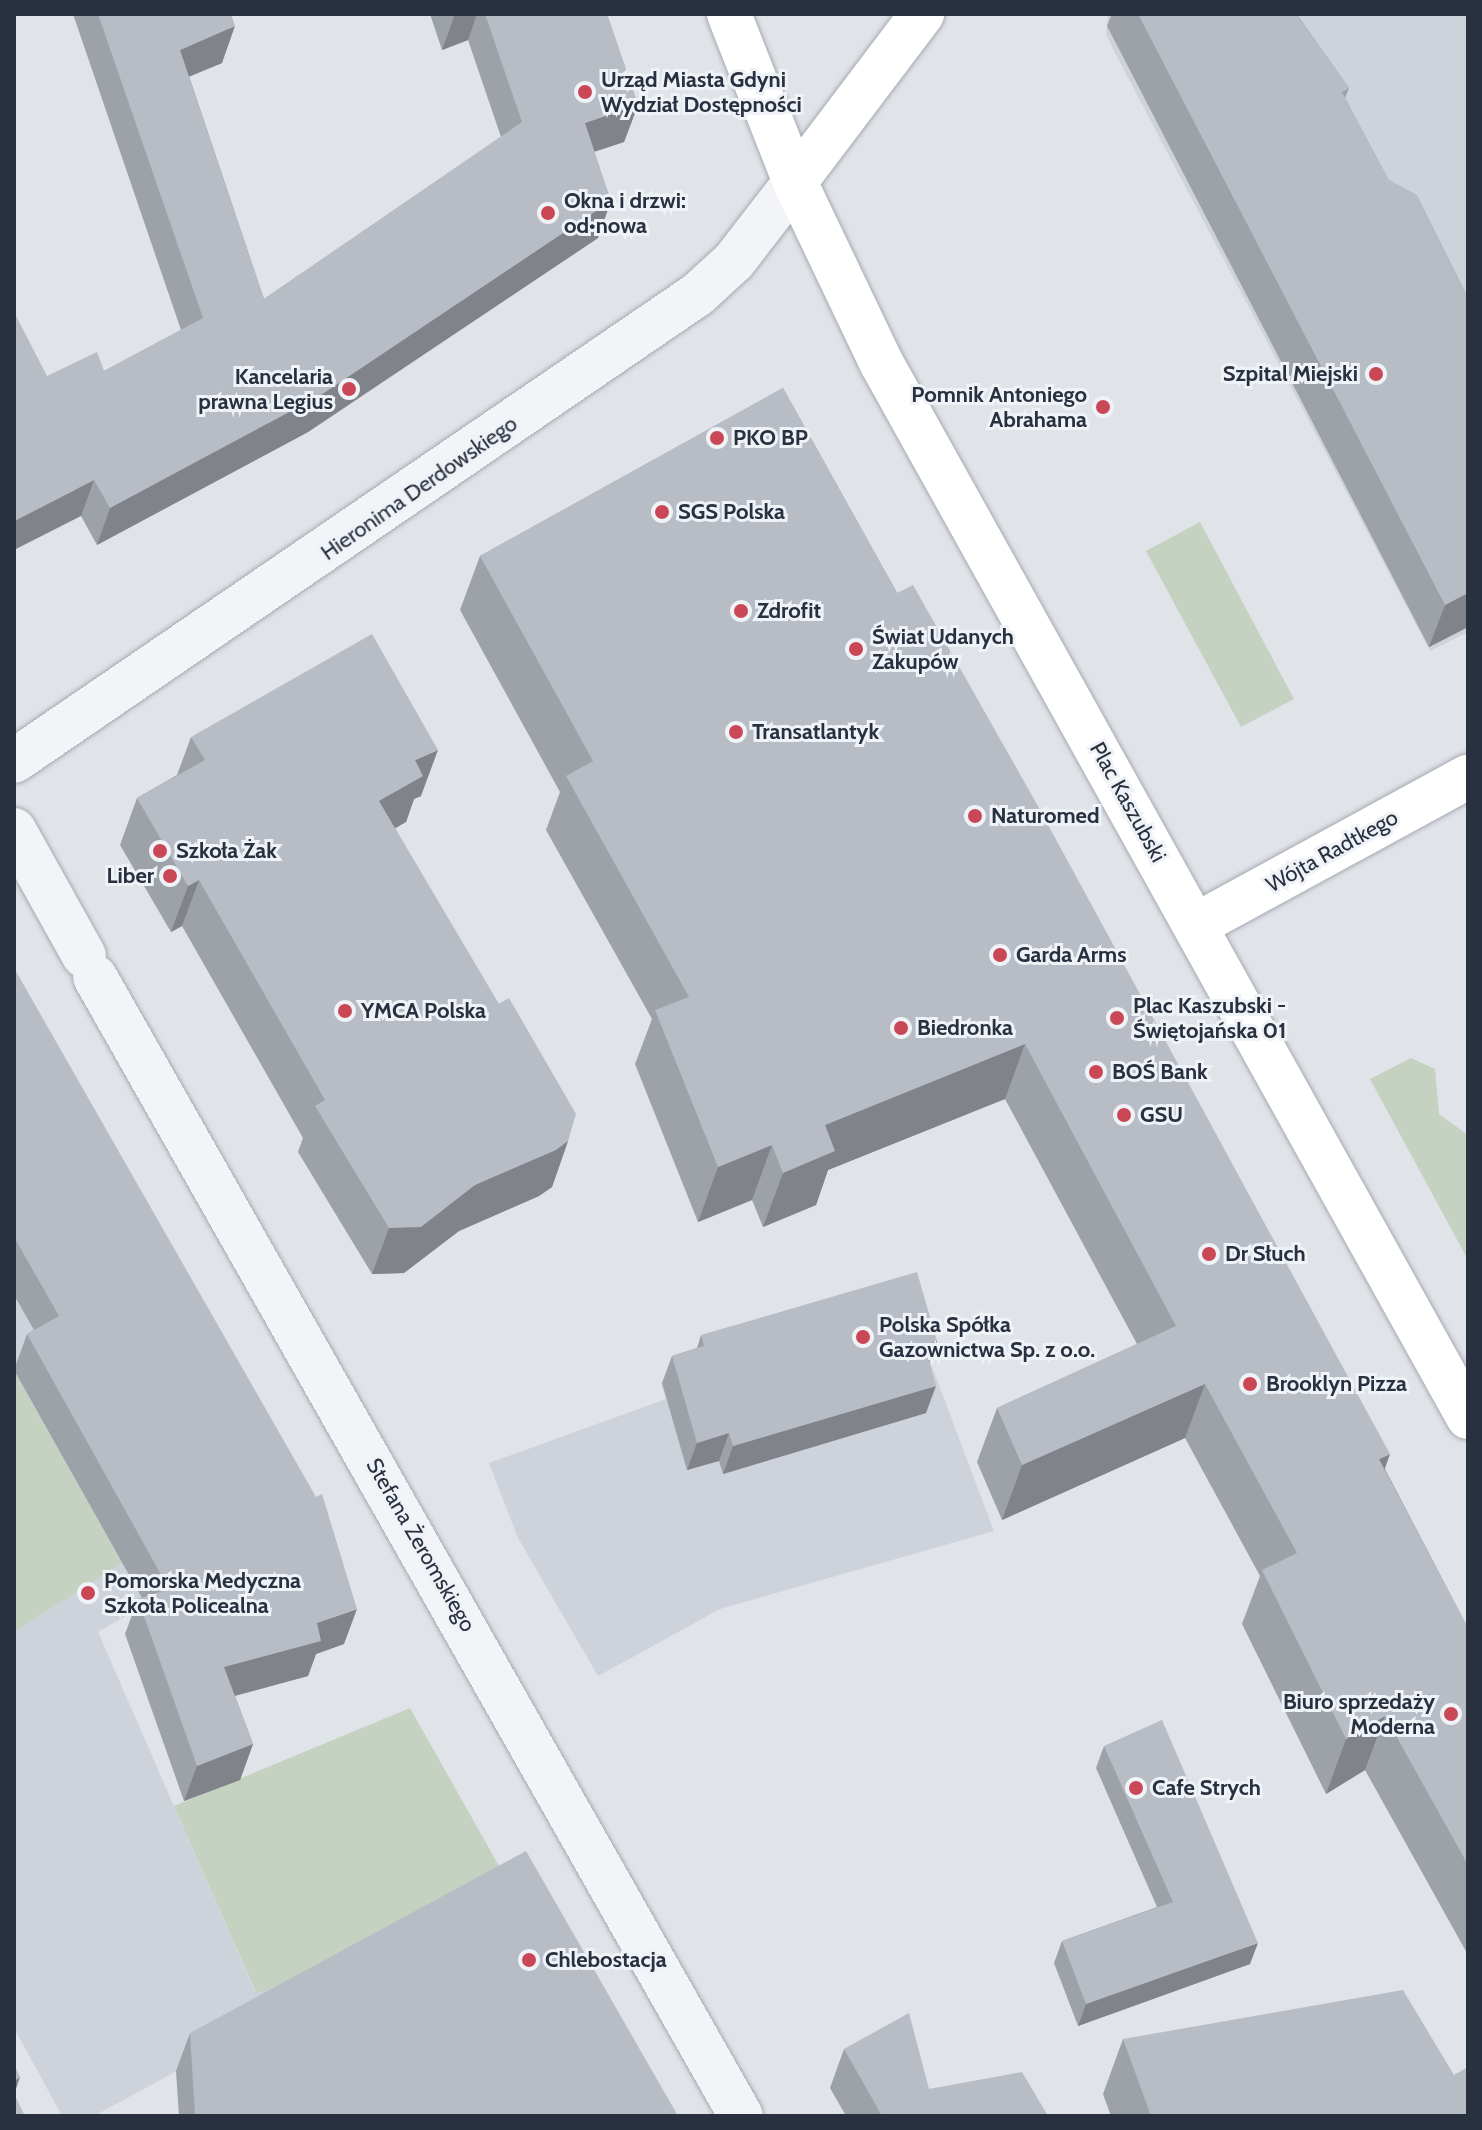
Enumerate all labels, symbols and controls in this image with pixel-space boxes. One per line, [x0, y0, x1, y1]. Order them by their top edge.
place label: Urząd Miasta Gdyni Wydział Dostępności [601, 66, 802, 118]
marker: Urząd Miasta Gdyni Wydział Dostępności [576, 83, 594, 101]
place label: Okna i drzwi: od•nowa [564, 187, 686, 238]
marker: Okna i drzwi: od•nowa [539, 204, 557, 222]
place label: Szpital Miejski [1223, 361, 1358, 387]
place label: Kancelaria prawna Legius [198, 363, 333, 414]
marker: Szpital Miejski [1365, 363, 1387, 385]
marker: Kancelaria prawna Legius [340, 380, 358, 398]
place label: Pomnik Antoniego Abrahama [911, 381, 1087, 432]
marker: Pomnik Antoniego Abrahama [1094, 398, 1112, 416]
street label: Hieronima Derdowskiego [316, 410, 522, 566]
place label: PKO BP [733, 425, 808, 451]
marker: PKO BP [708, 429, 726, 447]
place label: SGS Polska [678, 499, 785, 525]
marker: SGS Polska [653, 503, 671, 521]
place label: Zdrofit [757, 598, 821, 624]
marker: Zdrofit [732, 602, 750, 620]
place label: Świat Udanych Zakupów [872, 623, 1014, 674]
marker: Świat Udanych Zakupów [847, 640, 865, 658]
place label: Transatlantyk [752, 719, 879, 745]
marker: Transatlantyk [727, 723, 745, 741]
street label: Plac Kaszubski [1084, 737, 1172, 867]
place label: Naturomed [991, 803, 1099, 829]
street label: Wójta Radtkego [1261, 804, 1403, 898]
marker: Naturomed [966, 807, 984, 825]
place label: Szkoła Żak [176, 838, 277, 864]
marker: Szkoła Żak [151, 842, 169, 860]
place label: Liber [107, 863, 154, 889]
marker: Liber [161, 867, 179, 885]
place label: Garda Arms [1016, 942, 1127, 968]
marker: Garda Arms [991, 946, 1009, 964]
place label: Plac Kaszubski - Świętojańska 01 [1133, 992, 1286, 1044]
place label: YMCA Polska [361, 998, 486, 1024]
marker: YMCA Polska [336, 1002, 354, 1020]
marker: Plac Kaszubski - Świętojańska 01 [1108, 1009, 1126, 1027]
place label: Biedronka [917, 1015, 1013, 1041]
marker: Biedronka [892, 1019, 910, 1037]
place label: BOŚ Bank [1112, 1059, 1208, 1085]
marker: BOŚ Bank [1087, 1063, 1105, 1081]
place label: GSU [1140, 1102, 1183, 1128]
marker: GSU [1115, 1106, 1133, 1124]
place label: Dr Słuch [1225, 1241, 1306, 1267]
marker: Dr Słuch [1200, 1245, 1218, 1263]
place label: Polska Spółka Gazownictwa Sp. z o.o. [879, 1311, 1095, 1362]
marker: Polska Spółka Gazownictwa Sp. z o.o. [854, 1328, 872, 1346]
place label: Brooklyn Pizza [1266, 1371, 1407, 1397]
marker: Brooklyn Pizza [1241, 1375, 1259, 1393]
street label: Stefana Żeromskiego [361, 1454, 481, 1636]
place label: Pomorska Medyczna Szkoła Policealna [104, 1567, 301, 1618]
marker: Pomorska Medyczna Szkoła Policealna [79, 1584, 97, 1602]
place label: Biuro sprzedaży Moderna [1283, 1688, 1435, 1740]
marker: Biuro sprzedaży Moderna [1442, 1705, 1460, 1723]
place label: Cafe Strych [1152, 1775, 1261, 1801]
marker: Cafe Strych [1127, 1779, 1145, 1797]
place label: Chlebostacja [545, 1947, 667, 1973]
marker: Chlebostacja [520, 1951, 538, 1969]

